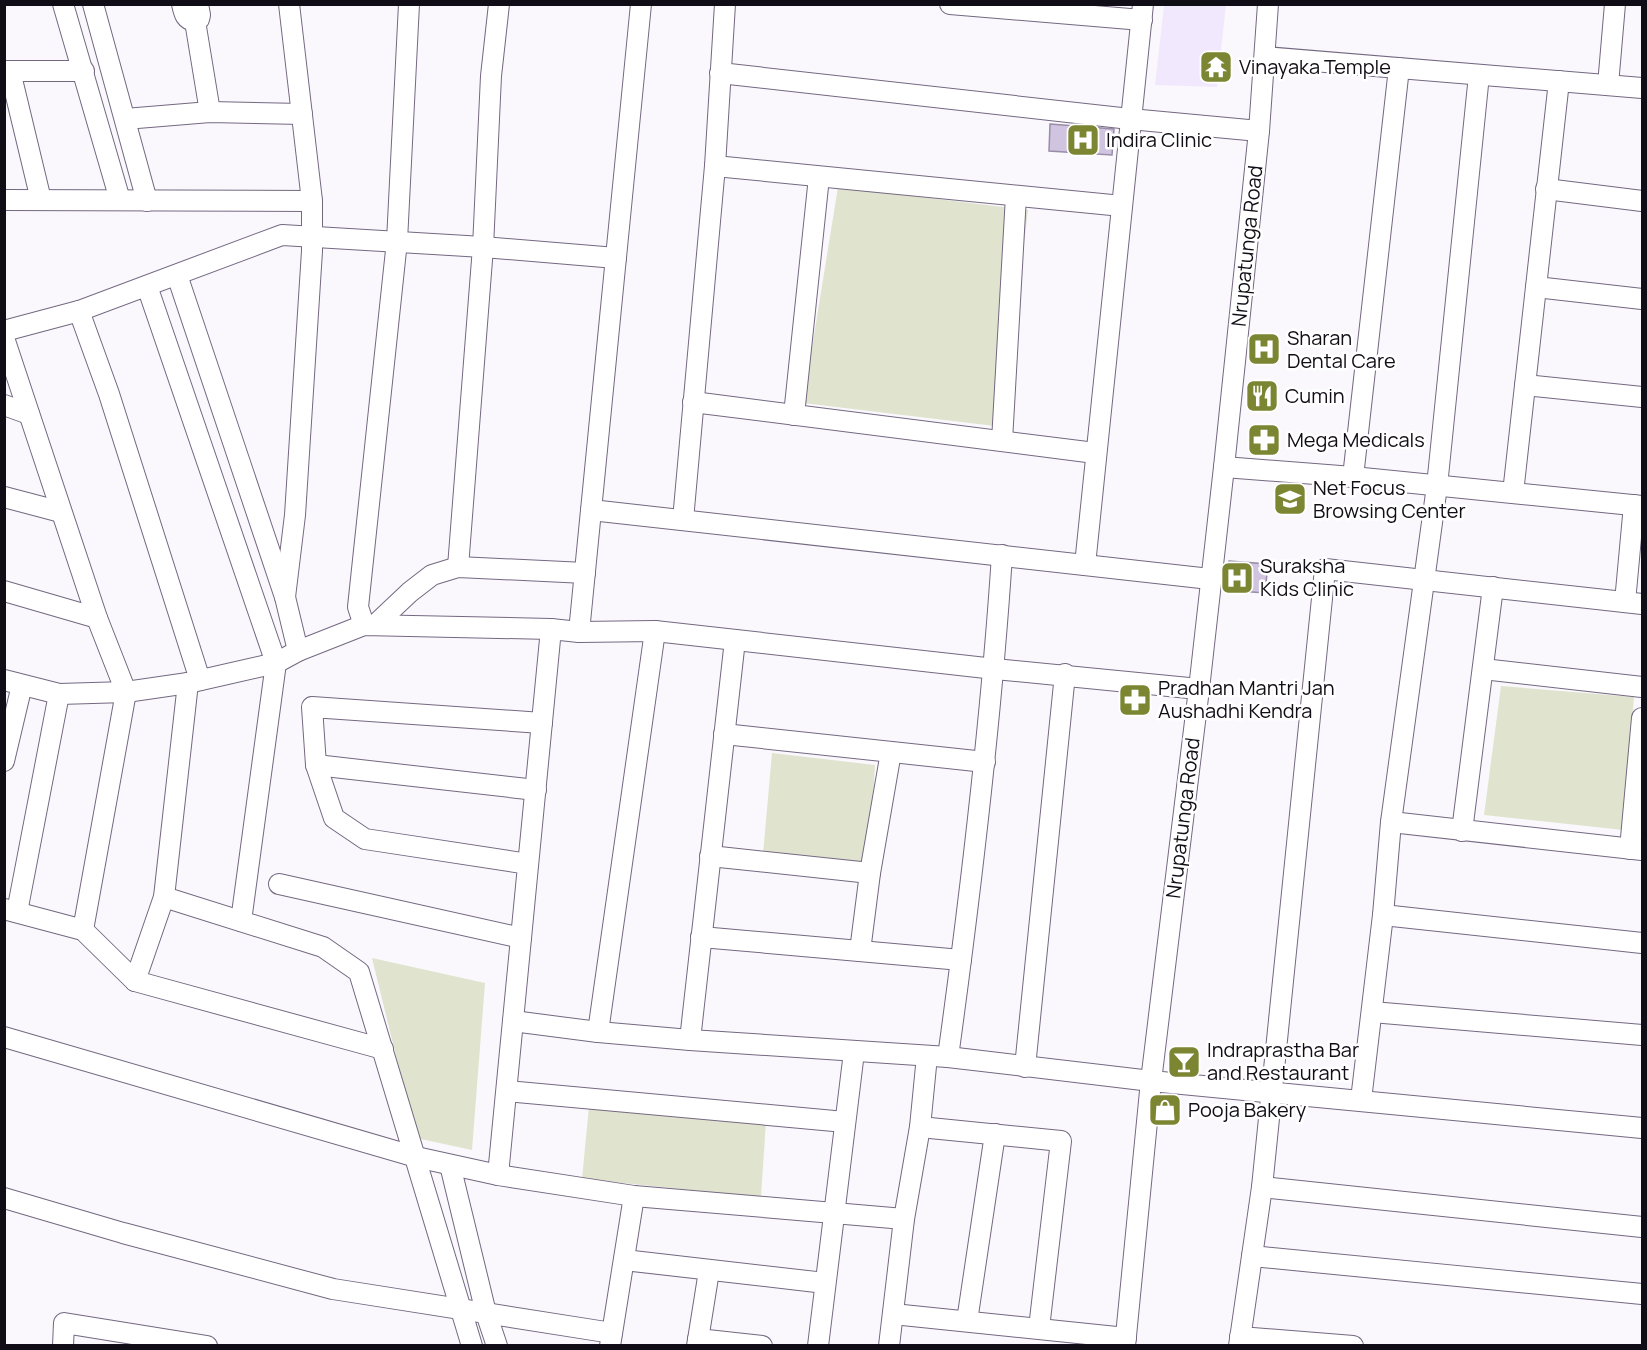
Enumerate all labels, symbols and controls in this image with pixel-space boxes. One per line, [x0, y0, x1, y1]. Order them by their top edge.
temple icon: Vinayaka Temple [1198, 49, 1234, 85]
place label: Vinayaka Temple [1239, 53, 1391, 80]
hospital icon: Indira Clinic [1065, 122, 1101, 158]
place label: Indira Clinic [1106, 126, 1212, 153]
street label: Nrupatunga Road [1225, 164, 1268, 328]
place label: Sharan Dental Care [1287, 324, 1396, 374]
hospital icon: Sharan Dental Care [1246, 331, 1282, 367]
restaurant icon: Cumin [1244, 378, 1280, 414]
place label: Cumin [1285, 382, 1345, 409]
pharmacy icon: Mega Medicals [1246, 422, 1282, 458]
place label: Mega Medicals [1287, 426, 1425, 453]
place label: Net Focus Browsing Center [1313, 474, 1466, 524]
school or university icon: Net Focus Browsing Center [1272, 481, 1308, 517]
place label: Suraksha Kids Clinic [1260, 552, 1354, 602]
hospital icon: Suraksha Kids Clinic [1219, 560, 1255, 596]
place label: Pradhan Mantri Jan Aushadhi Kendra [1158, 674, 1335, 724]
pharmacy icon: Pradhan Mantri Jan Aushadhi Kendra [1117, 682, 1153, 718]
street label: Nrupatunga Road [1159, 736, 1206, 900]
place label: Indraprastha Bar and Restaurant [1207, 1036, 1359, 1086]
bar icon: Indraprastha Bar and Restaurant [1166, 1044, 1202, 1080]
shop icon: Pooja Bakery [1147, 1092, 1183, 1128]
place label: Pooja Bakery [1188, 1096, 1307, 1123]

